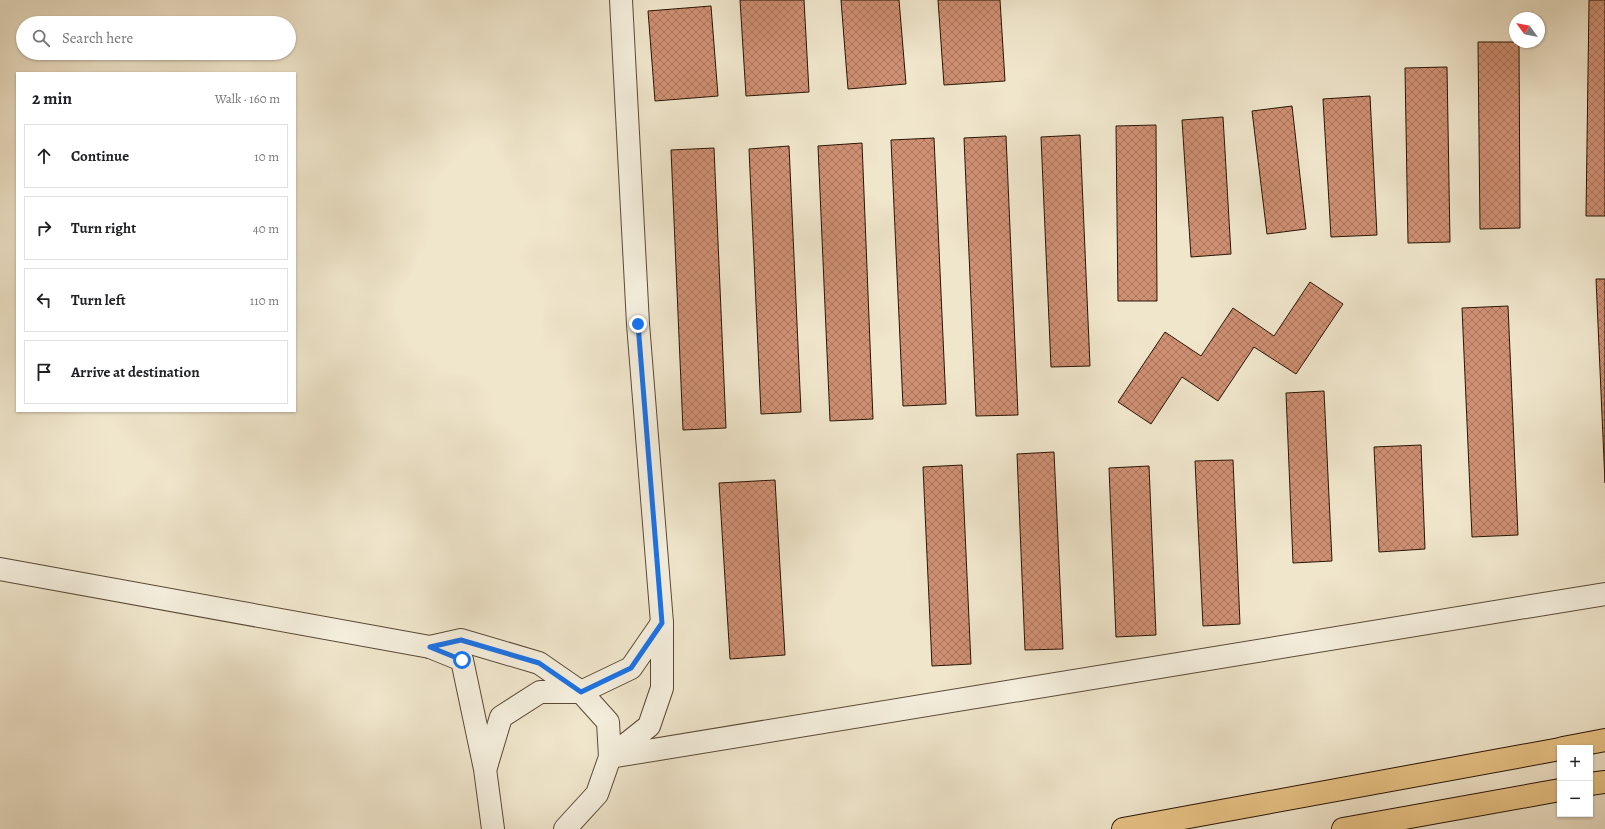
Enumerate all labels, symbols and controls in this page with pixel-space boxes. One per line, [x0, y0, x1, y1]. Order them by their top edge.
north arrow [1509, 12, 1545, 48]
search box [16, 16, 296, 60]
icon: search [30, 27, 52, 49]
text: Search here [62, 28, 133, 48]
text: 2 min [32, 87, 72, 110]
text: Walk · 160 m [215, 90, 280, 107]
icon: ahead [33, 145, 55, 167]
text: Continue [71, 146, 129, 166]
text: 10 m [254, 148, 279, 165]
icon: right [33, 217, 55, 239]
text: Turn right [71, 218, 136, 238]
text: 40 m [253, 220, 279, 237]
icon: left [33, 289, 55, 311]
text: Turn left [71, 290, 126, 310]
text: 110 m [250, 292, 279, 309]
route end [629, 315, 647, 333]
icon: arrive [33, 361, 55, 383]
text: Arrive at destination [71, 362, 200, 382]
route start [453, 651, 471, 669]
map controls [1557, 745, 1593, 817]
button: + [1557, 745, 1593, 781]
button: − [1557, 781, 1593, 817]

